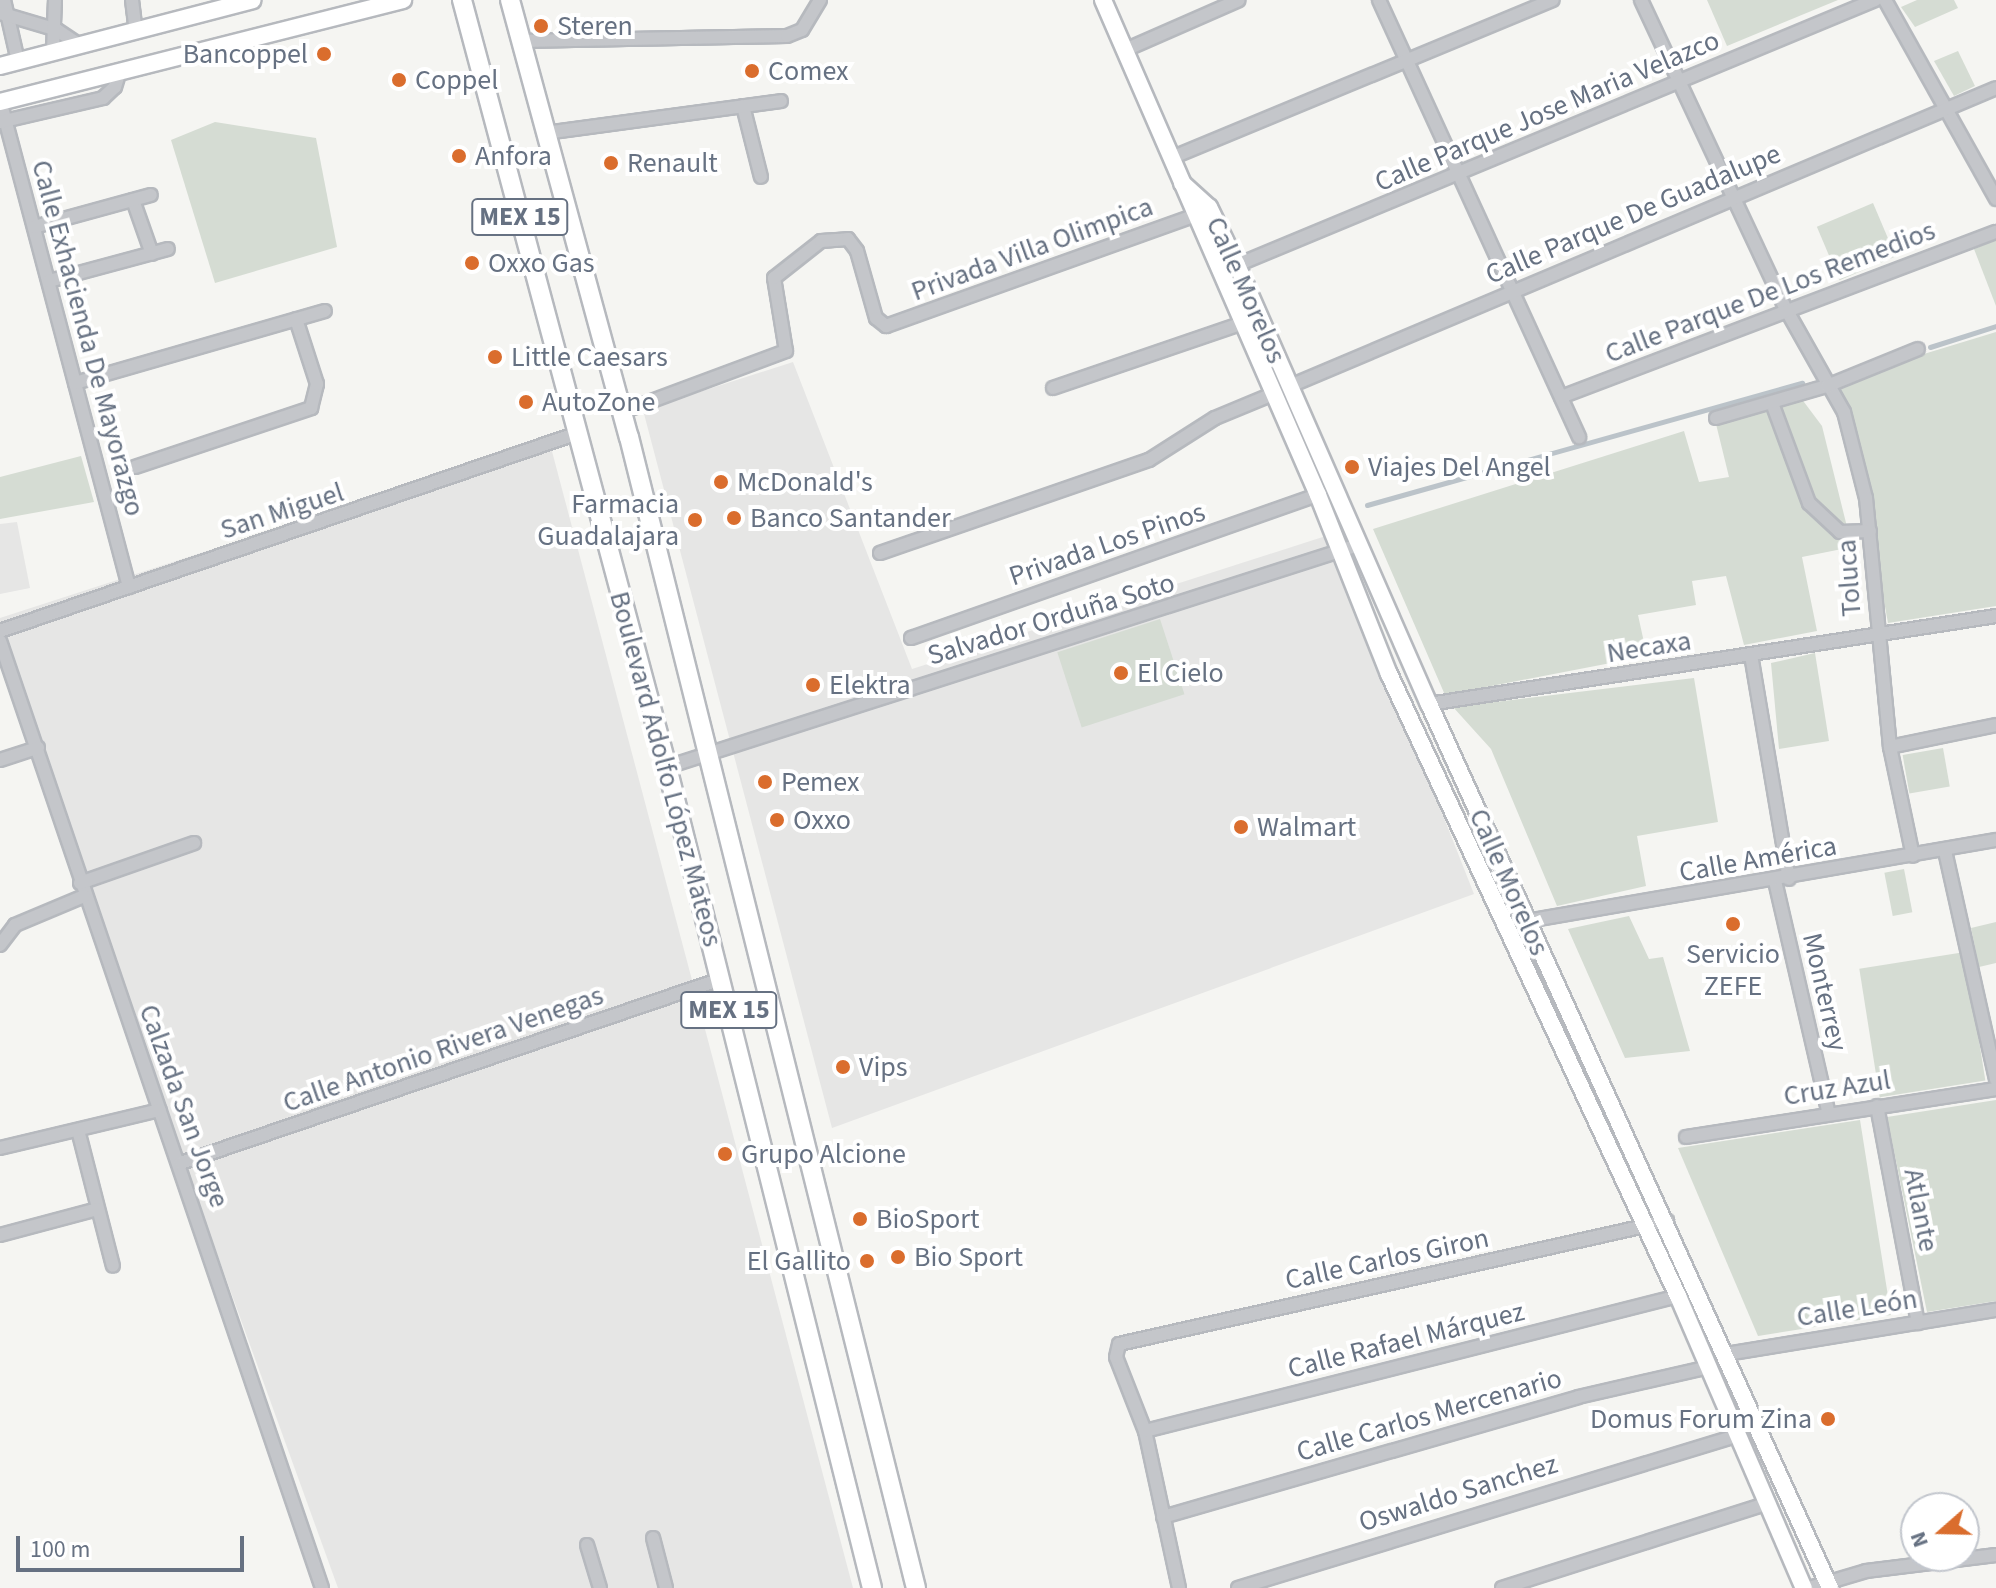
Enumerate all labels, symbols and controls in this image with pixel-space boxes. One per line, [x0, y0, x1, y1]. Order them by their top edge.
place label: Steren [557, 9, 633, 43]
marker: Steren [532, 17, 550, 35]
street label: Calle Parque Jose Maria Velazco [1370, 23, 1724, 199]
place label: Bancoppel [183, 37, 308, 71]
marker: Bancoppel [315, 45, 333, 63]
place label: Comex [768, 54, 849, 88]
marker: Comex [743, 62, 761, 80]
place label: Coppel [415, 63, 498, 97]
marker: Coppel [390, 71, 408, 89]
street label: Calle Parque De Guadalupe [1480, 137, 1786, 291]
place label: Anfora [475, 139, 552, 173]
place label: Renault [627, 146, 718, 180]
marker: Anfora [450, 147, 468, 165]
marker: Renault [602, 154, 620, 172]
street label: Calle Exhacienda De Mayorazgo [24, 156, 152, 520]
street label: Privada Villa Olimpica [907, 190, 1157, 308]
road number: MEX 15 [470, 195, 570, 239]
street label: Calle Morelos [1199, 212, 1293, 368]
street label: Calle Parque De Los Remedios [1600, 213, 1940, 371]
place label: Oxxo Gas [488, 246, 595, 280]
marker: Oxxo Gas [463, 254, 481, 272]
place label: Little Caesars [511, 340, 668, 374]
marker: Little Caesars [486, 348, 504, 366]
place label: AutoZone [542, 385, 655, 419]
marker: AutoZone [517, 393, 535, 411]
place label: Viajes Del Angel [1368, 450, 1551, 484]
marker: Viajes Del Angel [1343, 458, 1361, 476]
place label: McDonald's [737, 465, 873, 499]
marker: McDonald's [712, 473, 730, 491]
street label: San Miguel [216, 475, 348, 547]
place label: Farmacia Guadalajara [537, 487, 679, 553]
street label: Privada Los Pinos [1005, 495, 1209, 593]
place label: Banco Santander [750, 501, 951, 535]
marker: Banco Santander [725, 509, 743, 527]
marker: Farmacia Guadalajara [686, 511, 704, 529]
street label: Toluca [1830, 538, 1868, 618]
street label: Salvador Orduña Soto [923, 565, 1179, 673]
street label: Boulevard Adolfo López Mateos [602, 588, 730, 950]
street label: Necaxa [1604, 624, 1694, 670]
place label: El Cielo [1137, 656, 1224, 690]
marker: El Cielo [1112, 664, 1130, 682]
place label: Elektra [829, 668, 911, 702]
marker: Elektra [804, 676, 822, 694]
place label: Pemex [781, 765, 859, 799]
marker: Pemex [756, 773, 774, 791]
place label: Oxxo [793, 803, 851, 837]
street label: Calle Morelos [1462, 804, 1556, 960]
place label: Walmart [1257, 810, 1356, 844]
marker: Oxxo [768, 811, 786, 829]
marker: Walmart [1232, 818, 1250, 836]
street label: Calle América [1677, 829, 1839, 889]
marker: Servicio ZEFE [1724, 915, 1742, 933]
street label: Monterrey [1795, 930, 1855, 1054]
place label: Servicio ZEFE [1686, 937, 1780, 1003]
street label: Calle Antonio Rivera Venegas [279, 978, 607, 1120]
road number: MEX 15 [679, 988, 779, 1032]
street label: Calzada San Jorge [132, 1000, 236, 1212]
place label: Vips [859, 1050, 908, 1084]
marker: Vips [834, 1058, 852, 1076]
street label: Cruz Azul [1781, 1063, 1893, 1113]
place label: Grupo Alcione [741, 1137, 906, 1171]
marker: Grupo Alcione [716, 1145, 734, 1163]
street label: Atlante [1897, 1166, 1945, 1254]
place label: BioSport [876, 1202, 979, 1236]
marker: BioSport [851, 1210, 869, 1228]
street label: Calle Carlos Giron [1282, 1221, 1492, 1297]
place label: Bio Sport [914, 1240, 1023, 1274]
place label: El Gallito [747, 1244, 851, 1278]
marker: Bio Sport [889, 1248, 907, 1266]
marker: El Gallito [858, 1252, 876, 1270]
street label: Calle León [1794, 1282, 1920, 1334]
street label: Calle Rafael Márquez [1284, 1294, 1528, 1386]
street label: Calle Carlos Mercenario [1293, 1361, 1565, 1469]
place label: Domus Forum Zina [1590, 1402, 1812, 1436]
marker: Domus Forum Zina [1819, 1410, 1837, 1428]
street label: Oswaldo Sanchez [1355, 1447, 1561, 1539]
north arrow [1900, 1492, 1980, 1572]
scale bar [20, 1520, 248, 1570]
text: N [1902, 1527, 1937, 1552]
text: 100 m [30, 1532, 90, 1567]

